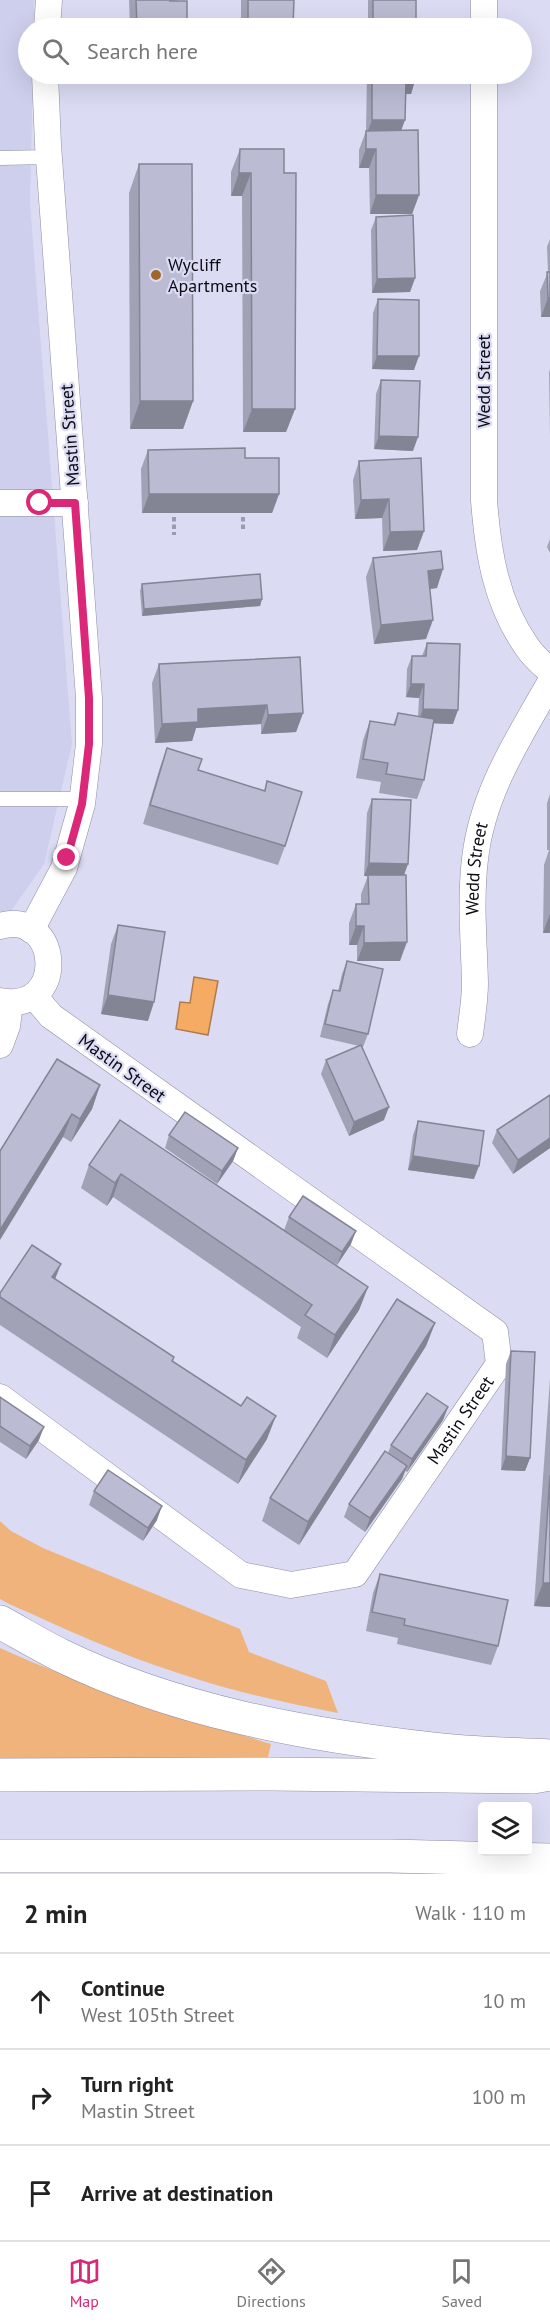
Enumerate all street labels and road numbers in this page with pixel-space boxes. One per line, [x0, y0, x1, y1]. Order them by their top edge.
street label: Wedd Street [472, 334, 495, 428]
street label: Mastin Street [54, 383, 85, 487]
street label: Wedd Street [461, 819, 493, 915]
street label: Mastin Street [74, 1028, 170, 1107]
street label: Mastin Street [422, 1371, 498, 1469]

